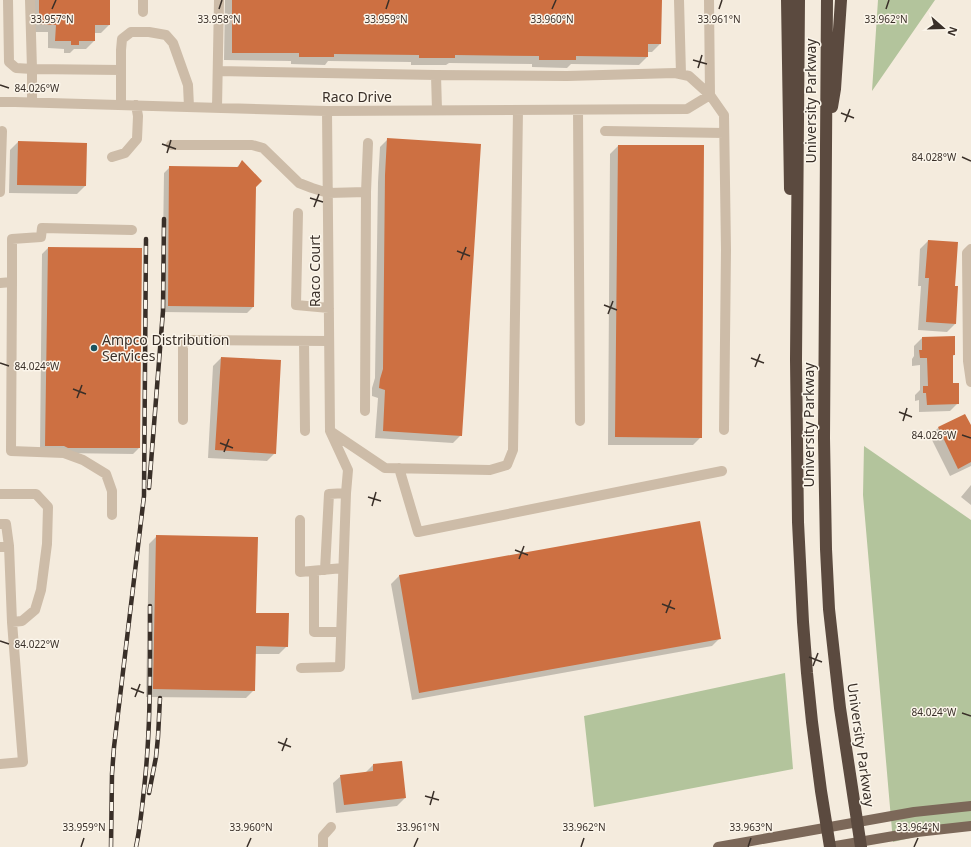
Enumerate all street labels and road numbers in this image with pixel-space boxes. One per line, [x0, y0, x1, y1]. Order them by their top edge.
street label: University Parkway [801, 38, 820, 164]
street label: Raco Drive [322, 87, 392, 106]
street label: Raco Court [305, 235, 324, 307]
street label: University Parkway [799, 362, 818, 488]
street label: University Parkway [843, 682, 880, 809]

